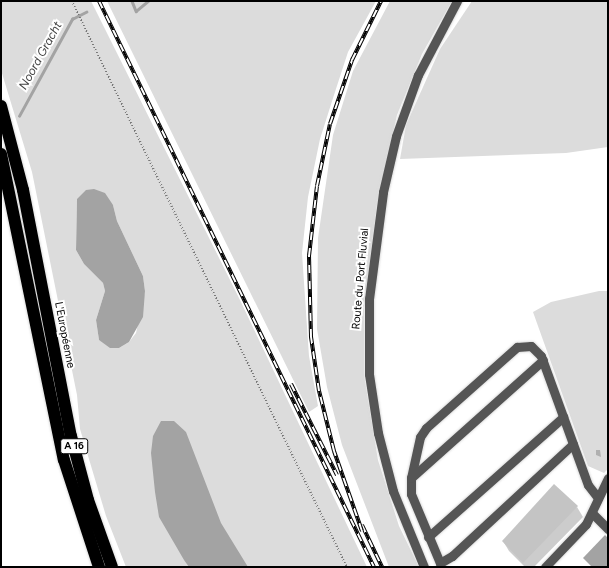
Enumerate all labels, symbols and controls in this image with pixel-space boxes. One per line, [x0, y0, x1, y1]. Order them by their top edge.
water label: Noord Gracht [16, 20, 66, 92]
street label: Route du Port Fluvial [350, 228, 372, 330]
street label: L'Européenne [51, 301, 77, 369]
road number: A 16 [60, 438, 88, 454]

